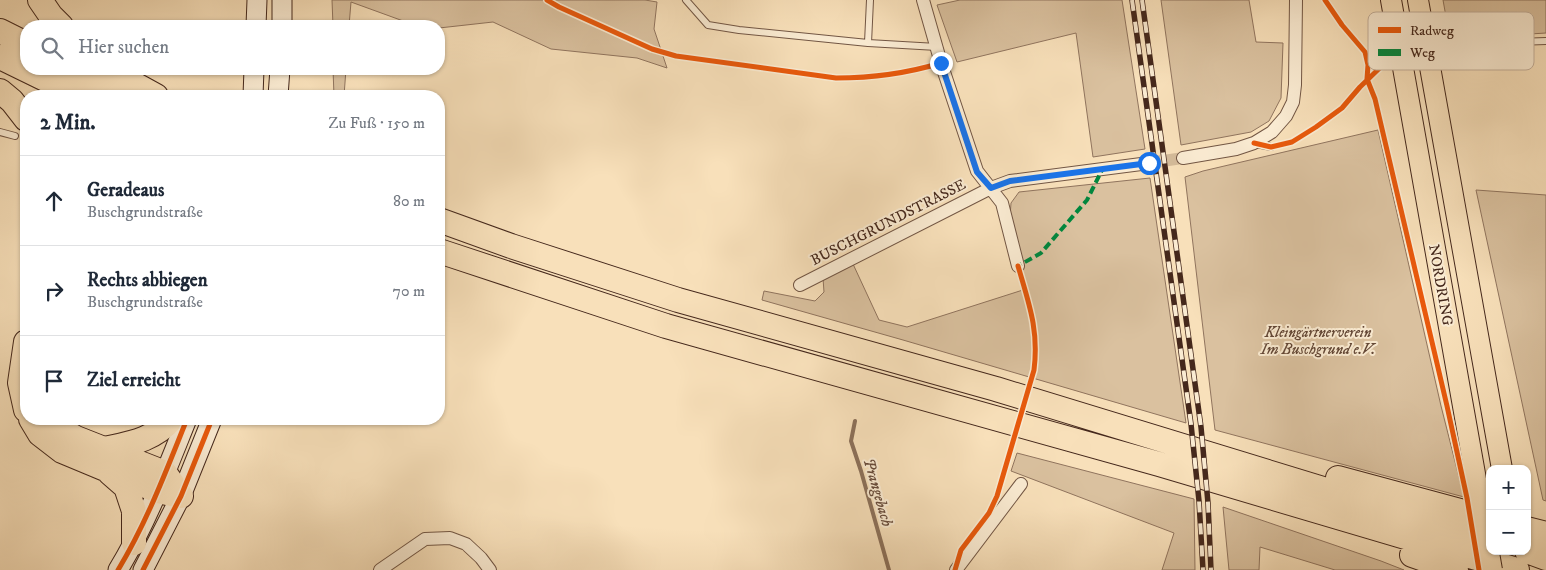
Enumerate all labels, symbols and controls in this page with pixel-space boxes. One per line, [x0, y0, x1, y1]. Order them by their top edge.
legend [1368, 12, 1534, 70]
search box [20, 20, 445, 75]
text: Radweg [1410, 22, 1454, 40]
icon: search [38, 34, 66, 62]
text: Hier suchen [78, 36, 169, 59]
text: Weg [1409, 44, 1435, 62]
route end [930, 52, 953, 75]
text: 2 Min. [40, 110, 95, 136]
text: Zu Fuß · 150 m [328, 113, 425, 133]
route start [1138, 152, 1161, 175]
street label: BUSCHGRUNDSTRASSE [807, 175, 969, 270]
text: Geradeaus [87, 179, 164, 202]
icon: ahead [40, 187, 68, 215]
text: 80 m [393, 191, 425, 211]
text: Buschgrundstraße [87, 202, 203, 222]
street label: NORDRING [1424, 243, 1457, 328]
text: Rechts abbiegen [87, 269, 208, 292]
icon: right [40, 277, 68, 305]
text: 70 m [393, 281, 425, 301]
text: Buschgrundstraße [87, 292, 203, 312]
park label: Kleingärtnerverein Im Buschgrund e.V. [1260, 323, 1377, 359]
icon: arrive [40, 367, 68, 395]
text: Ziel erreicht [87, 369, 181, 392]
water label: Prangebach [859, 456, 897, 529]
map controls [1486, 465, 1531, 555]
button: + [1486, 465, 1531, 510]
button: − [1486, 510, 1531, 555]

